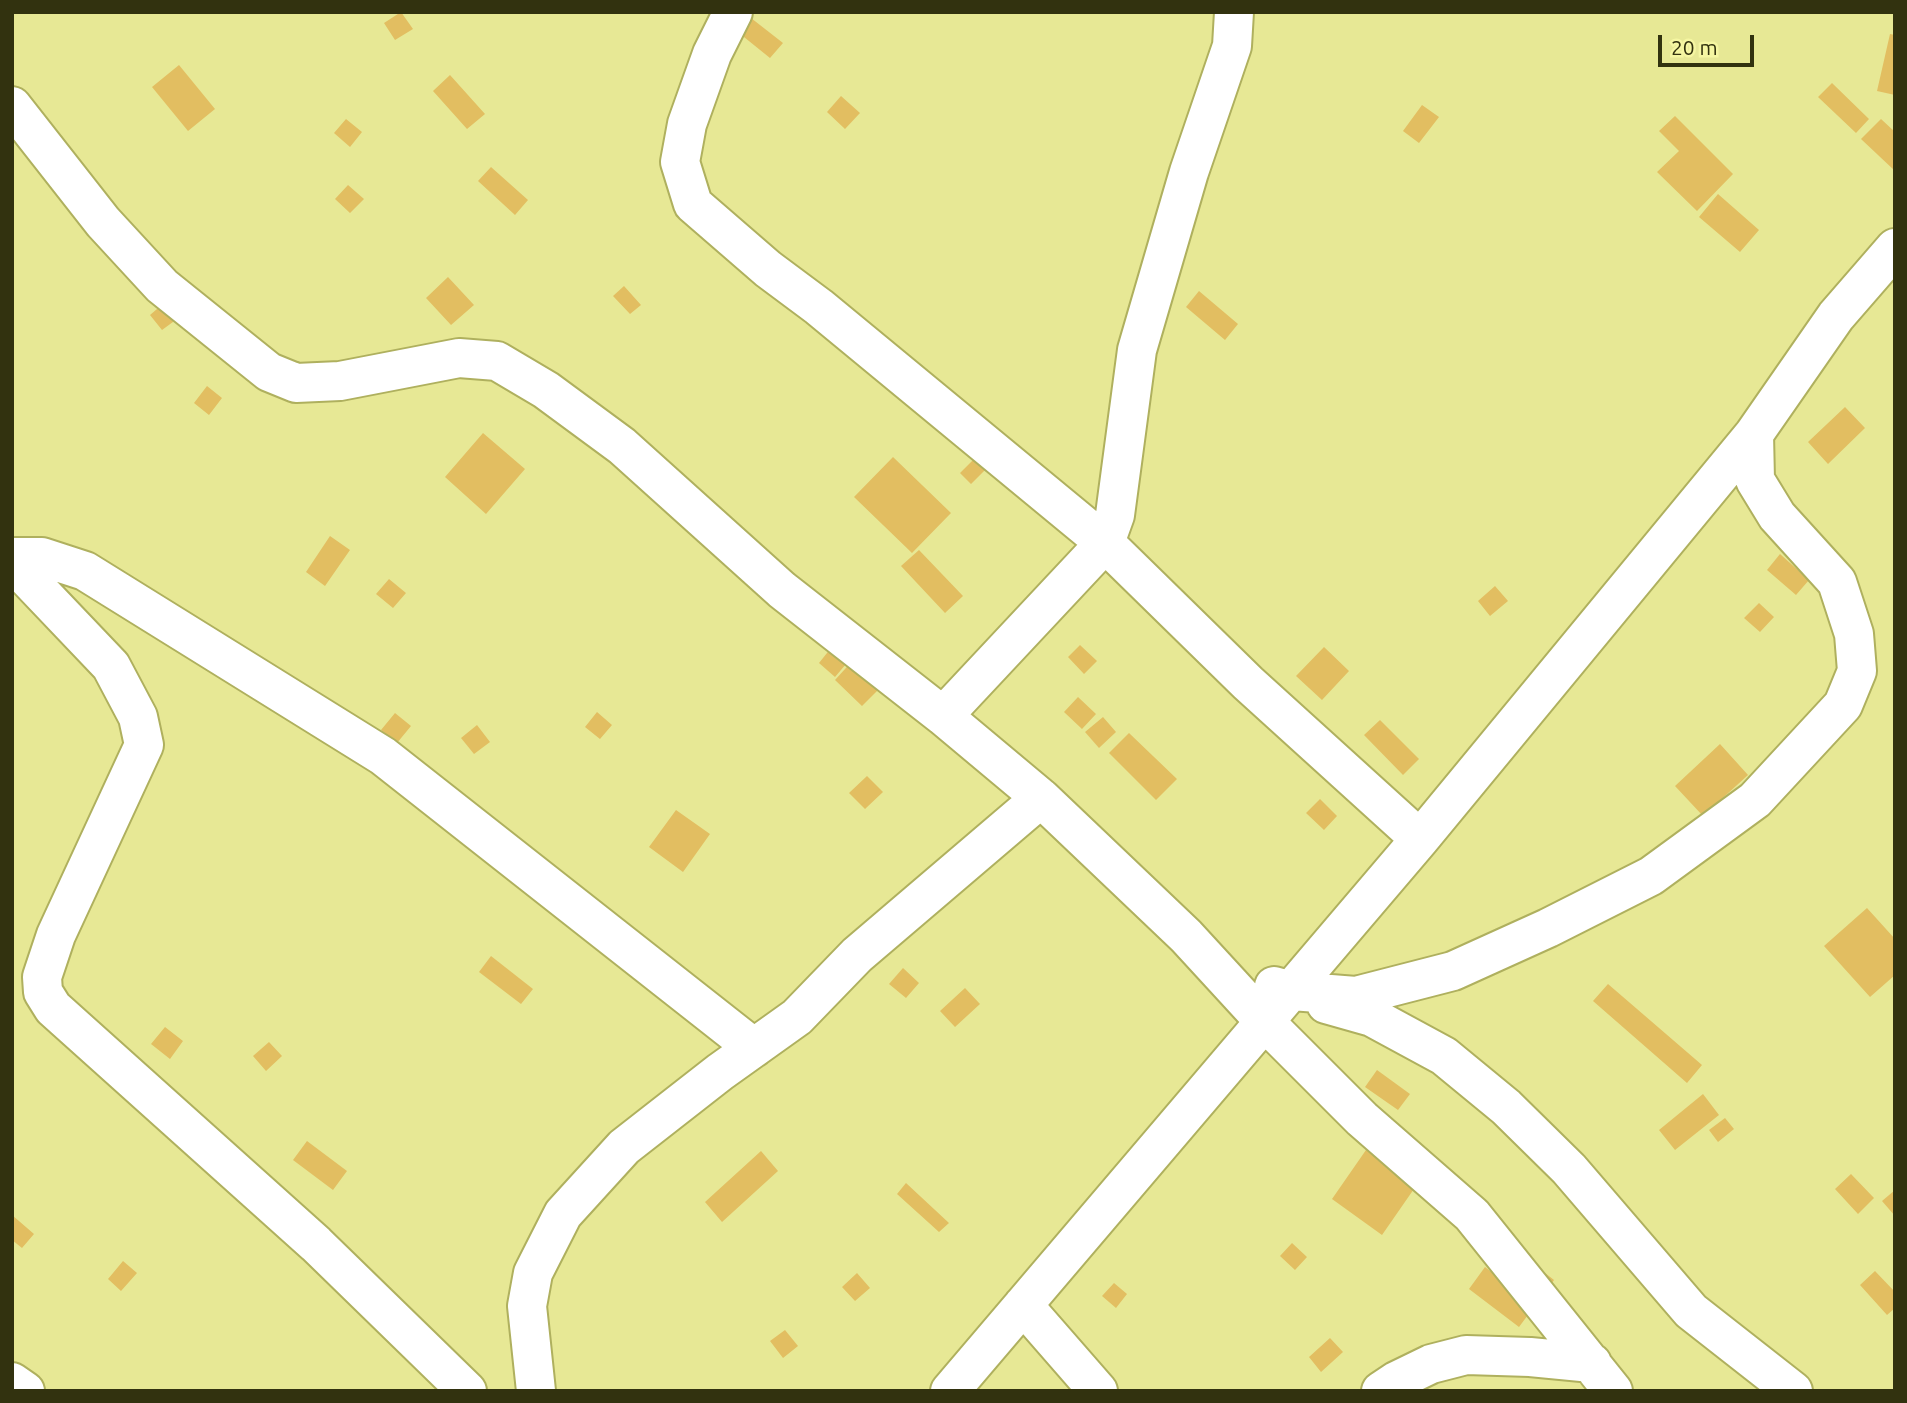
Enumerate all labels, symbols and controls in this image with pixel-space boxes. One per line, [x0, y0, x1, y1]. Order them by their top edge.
scale bar [1662, 21, 1758, 65]
text: 20 m [1671, 35, 1718, 59]

